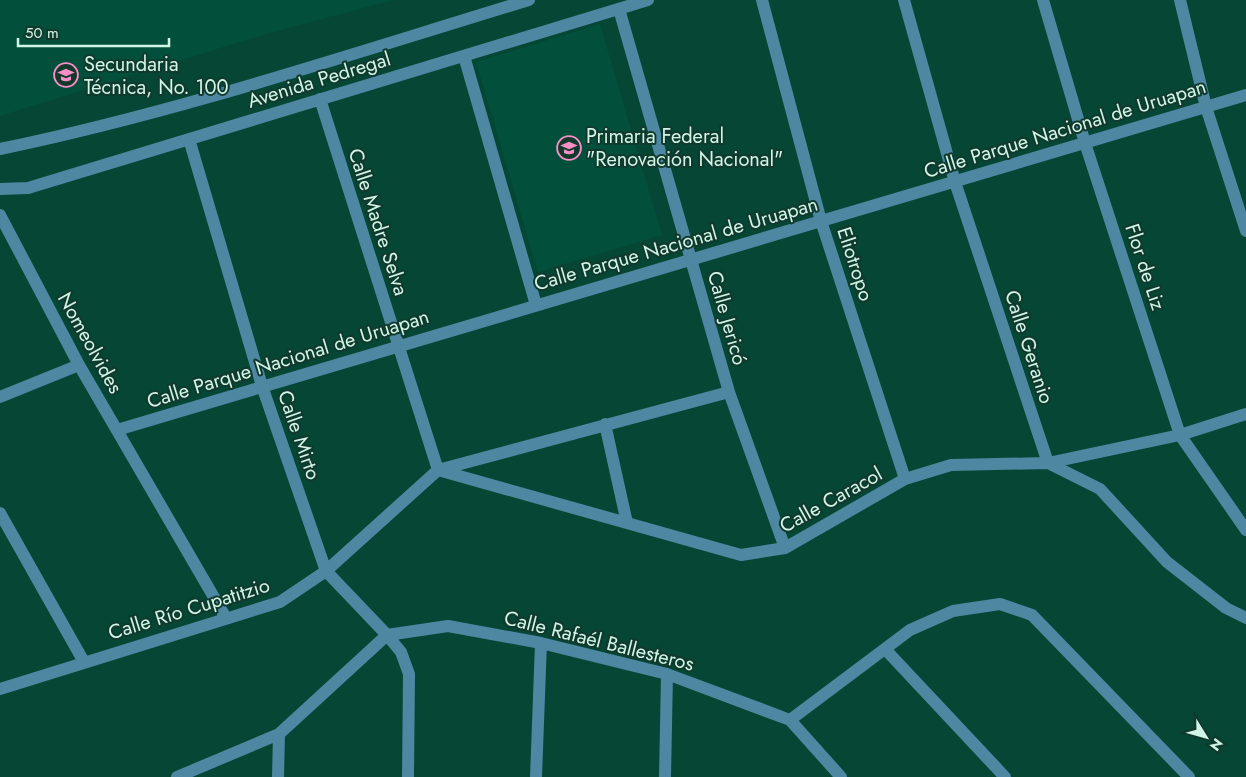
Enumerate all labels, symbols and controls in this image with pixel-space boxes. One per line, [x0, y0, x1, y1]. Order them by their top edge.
scale bar [18, 15, 169, 47]
text: 50 m [25, 22, 59, 44]
street label: Avenida Pedregal [244, 44, 394, 116]
place label: Secundaria Técnica, No. 100 [84, 50, 229, 102]
school or university icon: Secundaria Técnica, No. 100 [53, 62, 79, 88]
street label: Calle Parque Nacional de Uruapan [920, 72, 1210, 186]
place label: Primaria Federal "Renovación Nacional" [586, 122, 783, 174]
school or university icon: Primaria Federal "Renovación Nacional" [556, 135, 582, 161]
street label: Calle Madre Selva [341, 145, 415, 299]
street label: Calle Parque Nacional de Uruapan [531, 190, 821, 298]
street label: Flor de Liz [1117, 220, 1173, 314]
street label: Eliotropo [829, 223, 881, 305]
street label: Calle Jericó [700, 268, 754, 368]
street label: Nomeolvides [50, 287, 130, 399]
street label: Calle Geranio [997, 287, 1061, 408]
street label: Calle Parque Nacional de Uruapan [143, 302, 433, 416]
street label: Calle Mirto [270, 386, 328, 484]
street label: Calle Caracol [774, 460, 888, 540]
street label: Calle Río Cupatitzio [105, 571, 273, 647]
street label: Calle Rafaél Ballesteros [501, 603, 697, 679]
north arrow [1181, 712, 1231, 762]
text: N [1205, 734, 1228, 755]

